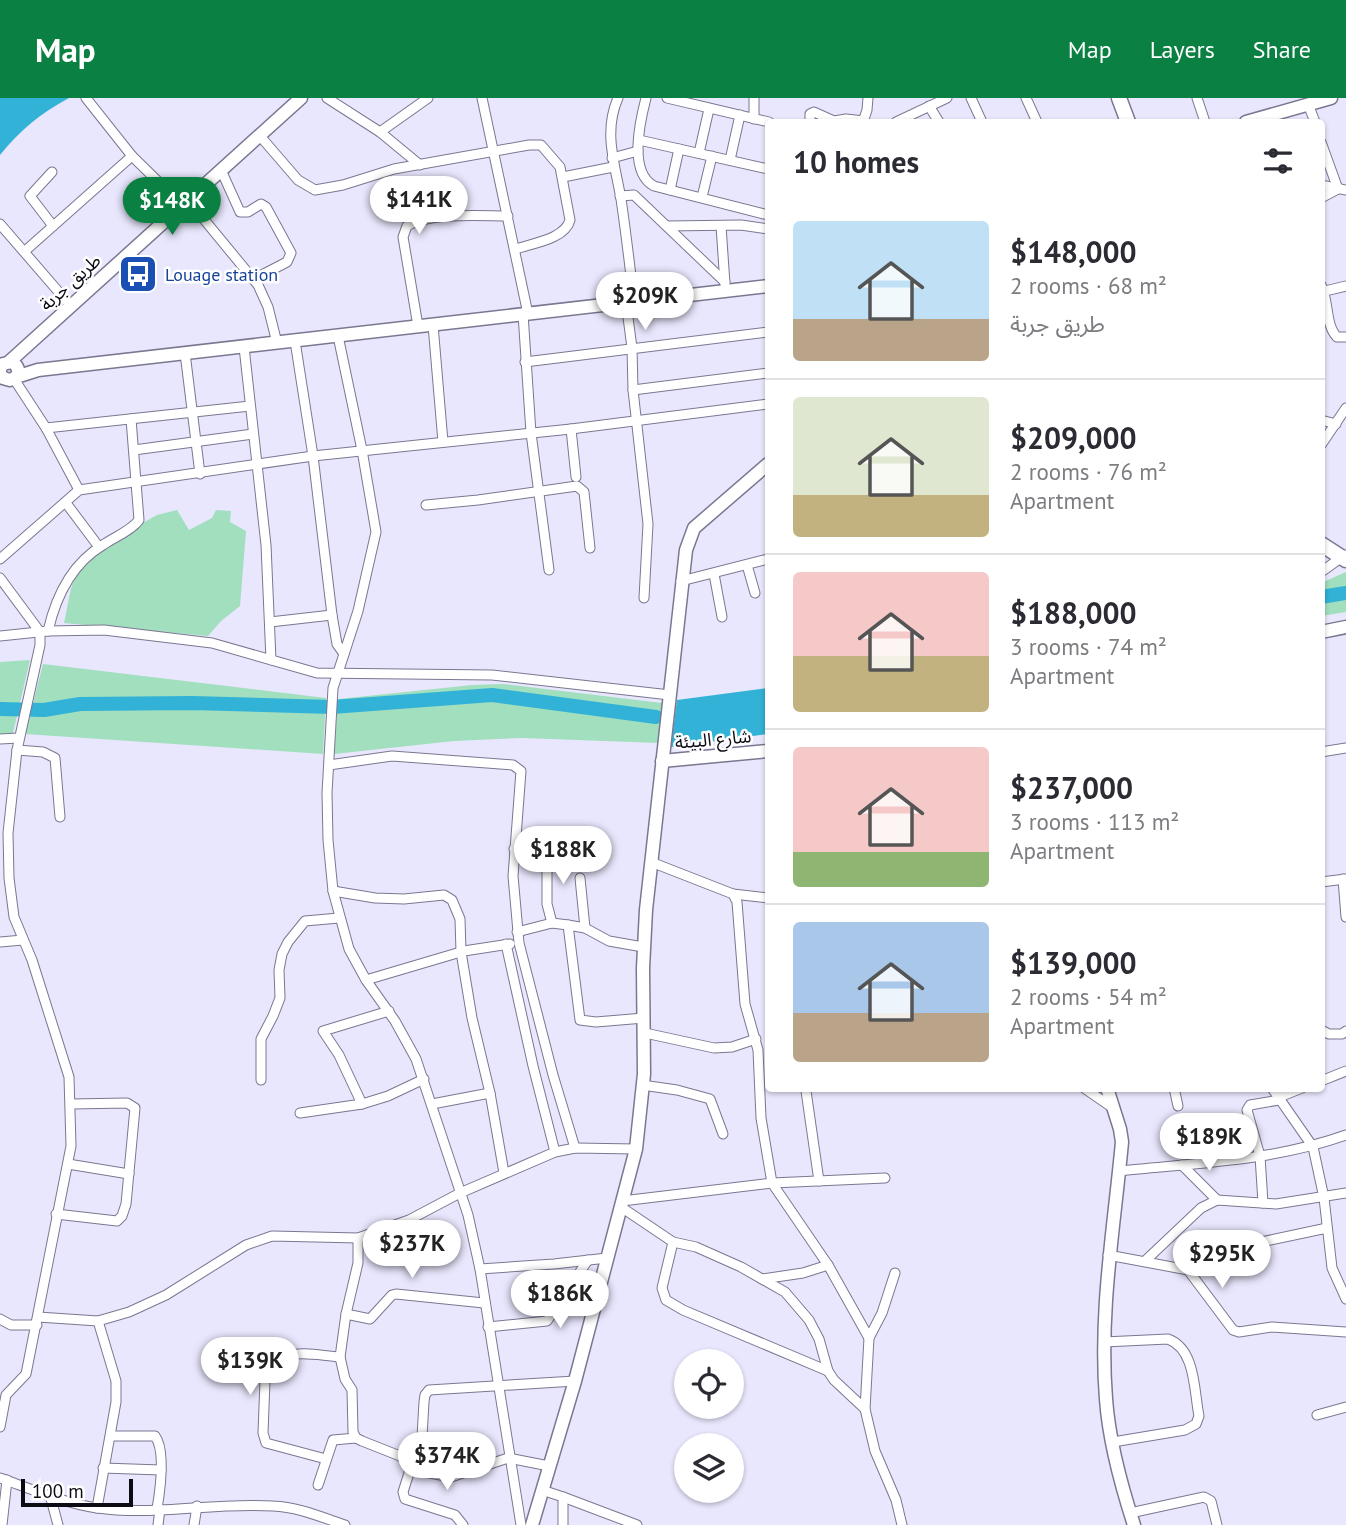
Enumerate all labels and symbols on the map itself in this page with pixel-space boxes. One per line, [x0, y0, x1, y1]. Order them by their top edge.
pin: $141K [370, 176, 468, 236]
pin: $148K [123, 178, 221, 237]
street label: طريق جربة [35, 249, 105, 315]
bus stop icon: Louage station [117, 253, 159, 295]
place label: Louage station [165, 263, 278, 286]
pin: $209K [596, 272, 694, 332]
street label: شارع البيئة [674, 724, 752, 757]
pin: $188K [514, 826, 612, 886]
pin: $189K [1160, 1114, 1258, 1173]
pin: $237K [363, 1220, 461, 1280]
pin: $295K [1173, 1230, 1271, 1290]
pin: $186K [511, 1270, 609, 1330]
pin: $139K [201, 1338, 299, 1397]
pin: $374K [398, 1432, 496, 1492]
scale bar [21, 1476, 133, 1508]

